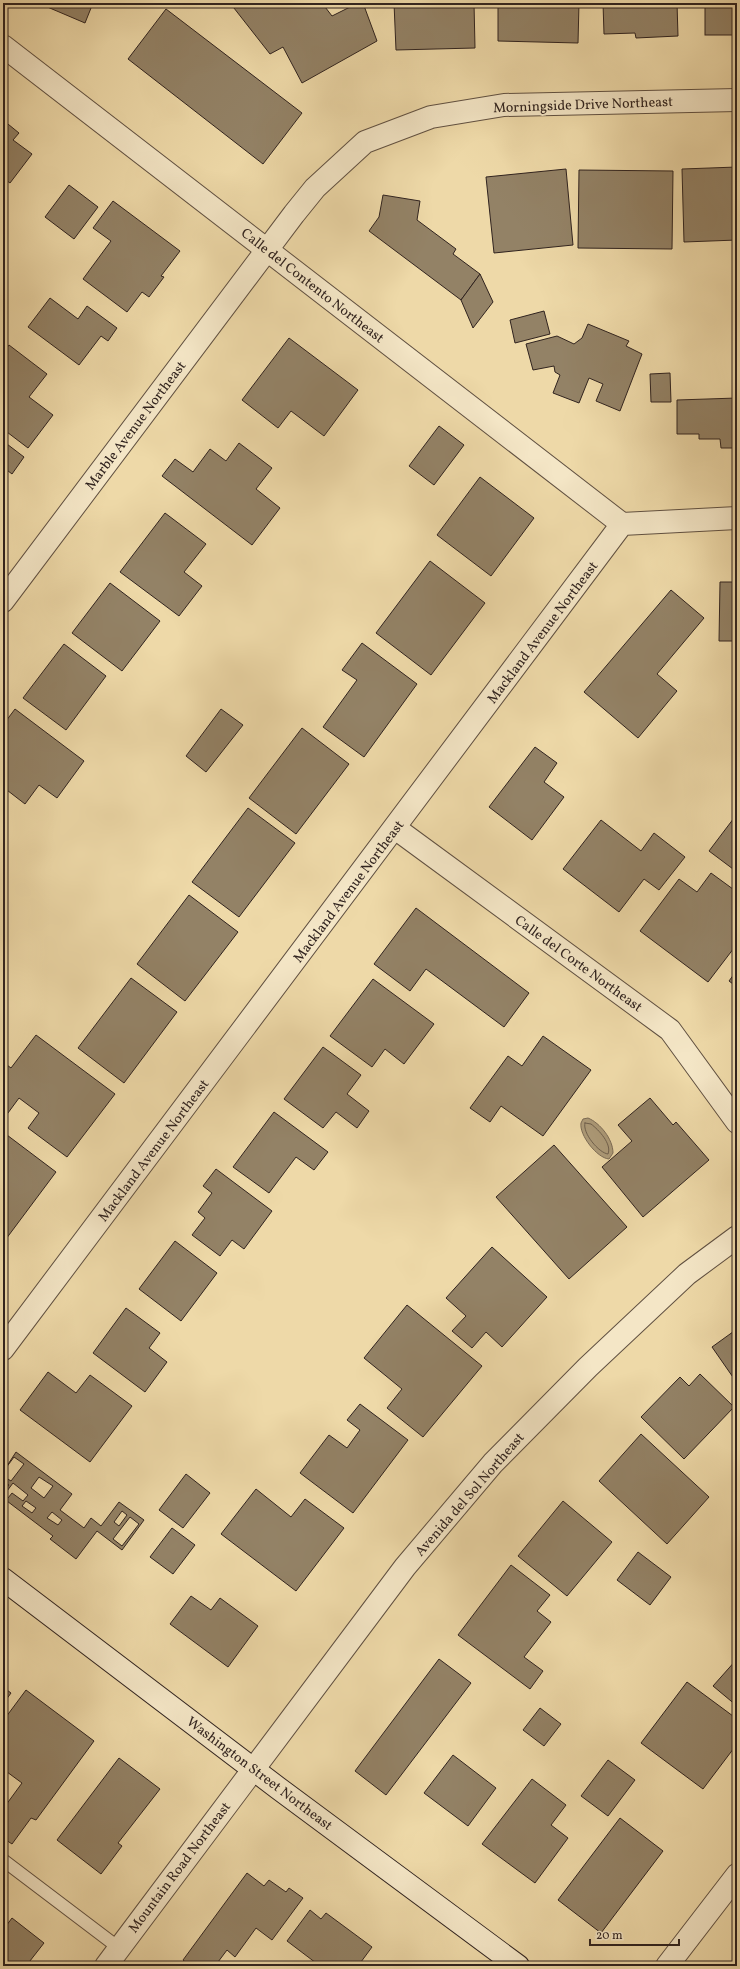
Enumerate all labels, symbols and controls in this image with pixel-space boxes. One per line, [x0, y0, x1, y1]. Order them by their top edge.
street label: Morningside Drive Northeast [493, 93, 673, 118]
street label: Calle del Contento Northeast [237, 224, 388, 348]
street label: Marble Avenue Northeast [81, 357, 191, 494]
street label: Mackland Avenue Northeast [483, 558, 603, 708]
street label: Mackland Avenue Northeast [289, 817, 409, 967]
street label: Calle del Corte Northeast [510, 911, 646, 1017]
street label: Mackland Avenue Northeast [94, 1076, 214, 1226]
street label: Avenida del Sol Northeast [411, 1429, 529, 1561]
street label: Washington Street Northeast [182, 1713, 336, 1836]
street label: Mountain Road Northeast [125, 1798, 236, 1937]
scale bar [590, 1921, 679, 1947]
text: 20 m [596, 1928, 623, 1944]

